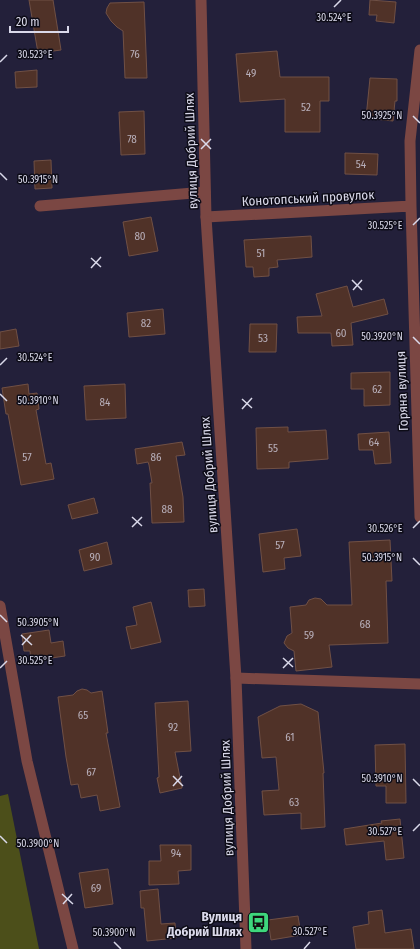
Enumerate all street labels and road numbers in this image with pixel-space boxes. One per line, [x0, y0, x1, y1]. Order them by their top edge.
street label: вулиця Добрий Шлях [181, 92, 201, 209]
street label: Конотопський провулок [241, 187, 375, 209]
street label: Горяна вулиця [393, 351, 411, 431]
street label: вулиця Добрий Шлях [197, 416, 221, 534]
street label: вулиця Добрий Шлях [217, 739, 237, 856]

